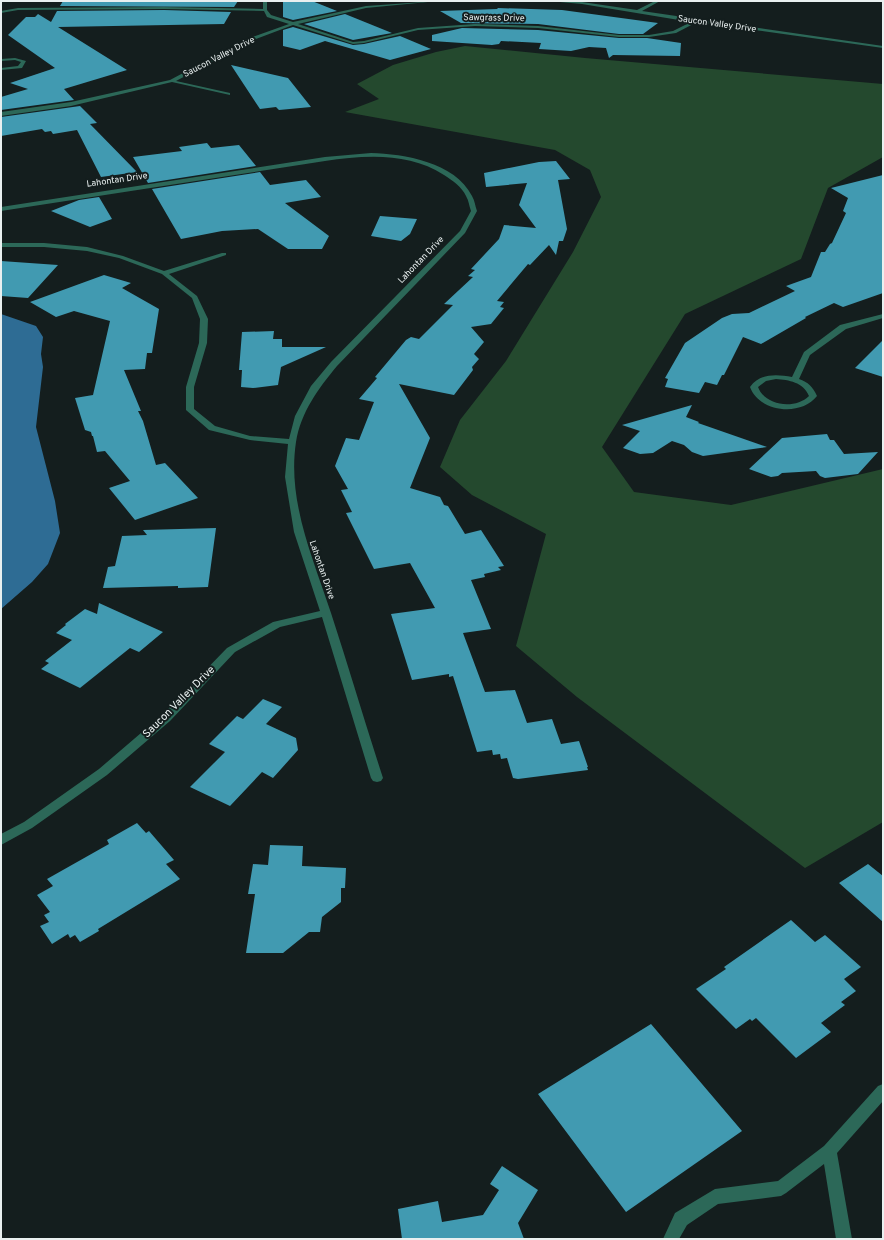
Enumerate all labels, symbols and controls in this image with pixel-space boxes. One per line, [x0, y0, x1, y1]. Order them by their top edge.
street label: Sawgrass Drive [463, 12, 525, 24]
street label: Saucon Valley Drive [677, 13, 757, 35]
street label: Saucon Valley Drive [181, 34, 257, 80]
street label: Lahontan Drive [86, 170, 148, 190]
street label: Lahontan Drive [396, 234, 446, 286]
street label: Lahontan Drive [307, 539, 337, 601]
street label: Saucon Valley Drive [140, 663, 218, 741]

